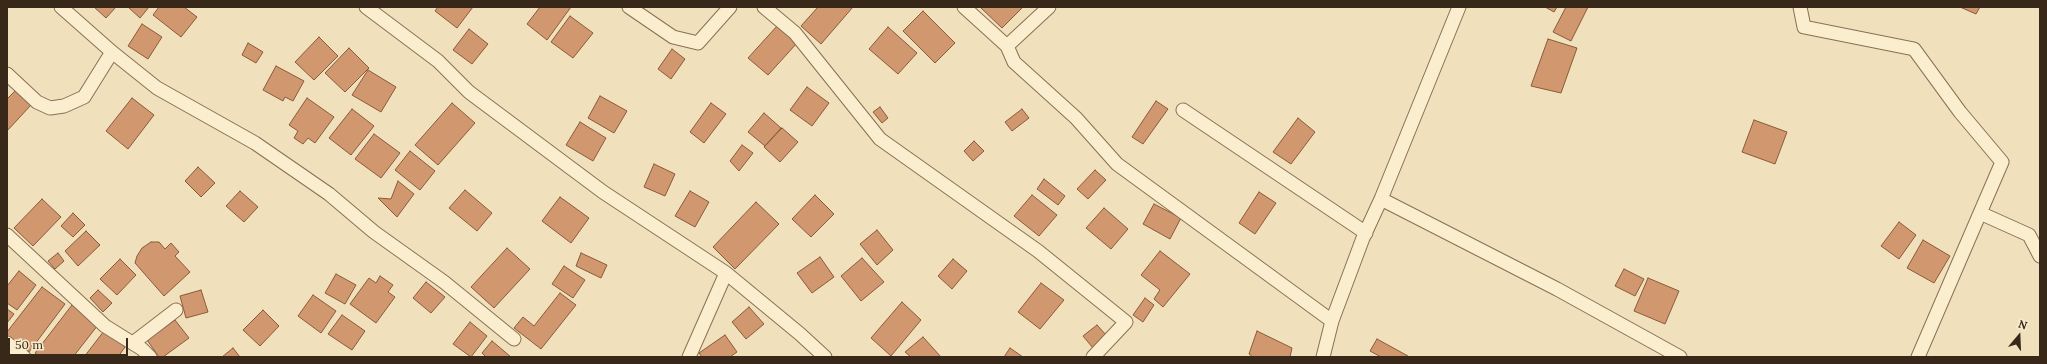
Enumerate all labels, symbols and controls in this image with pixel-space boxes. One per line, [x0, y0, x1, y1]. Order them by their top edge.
north arrow [1999, 316, 2039, 356]
text: N [2017, 317, 2029, 333]
scale bar [10, 330, 130, 356]
text: 50 m [15, 337, 43, 352]

